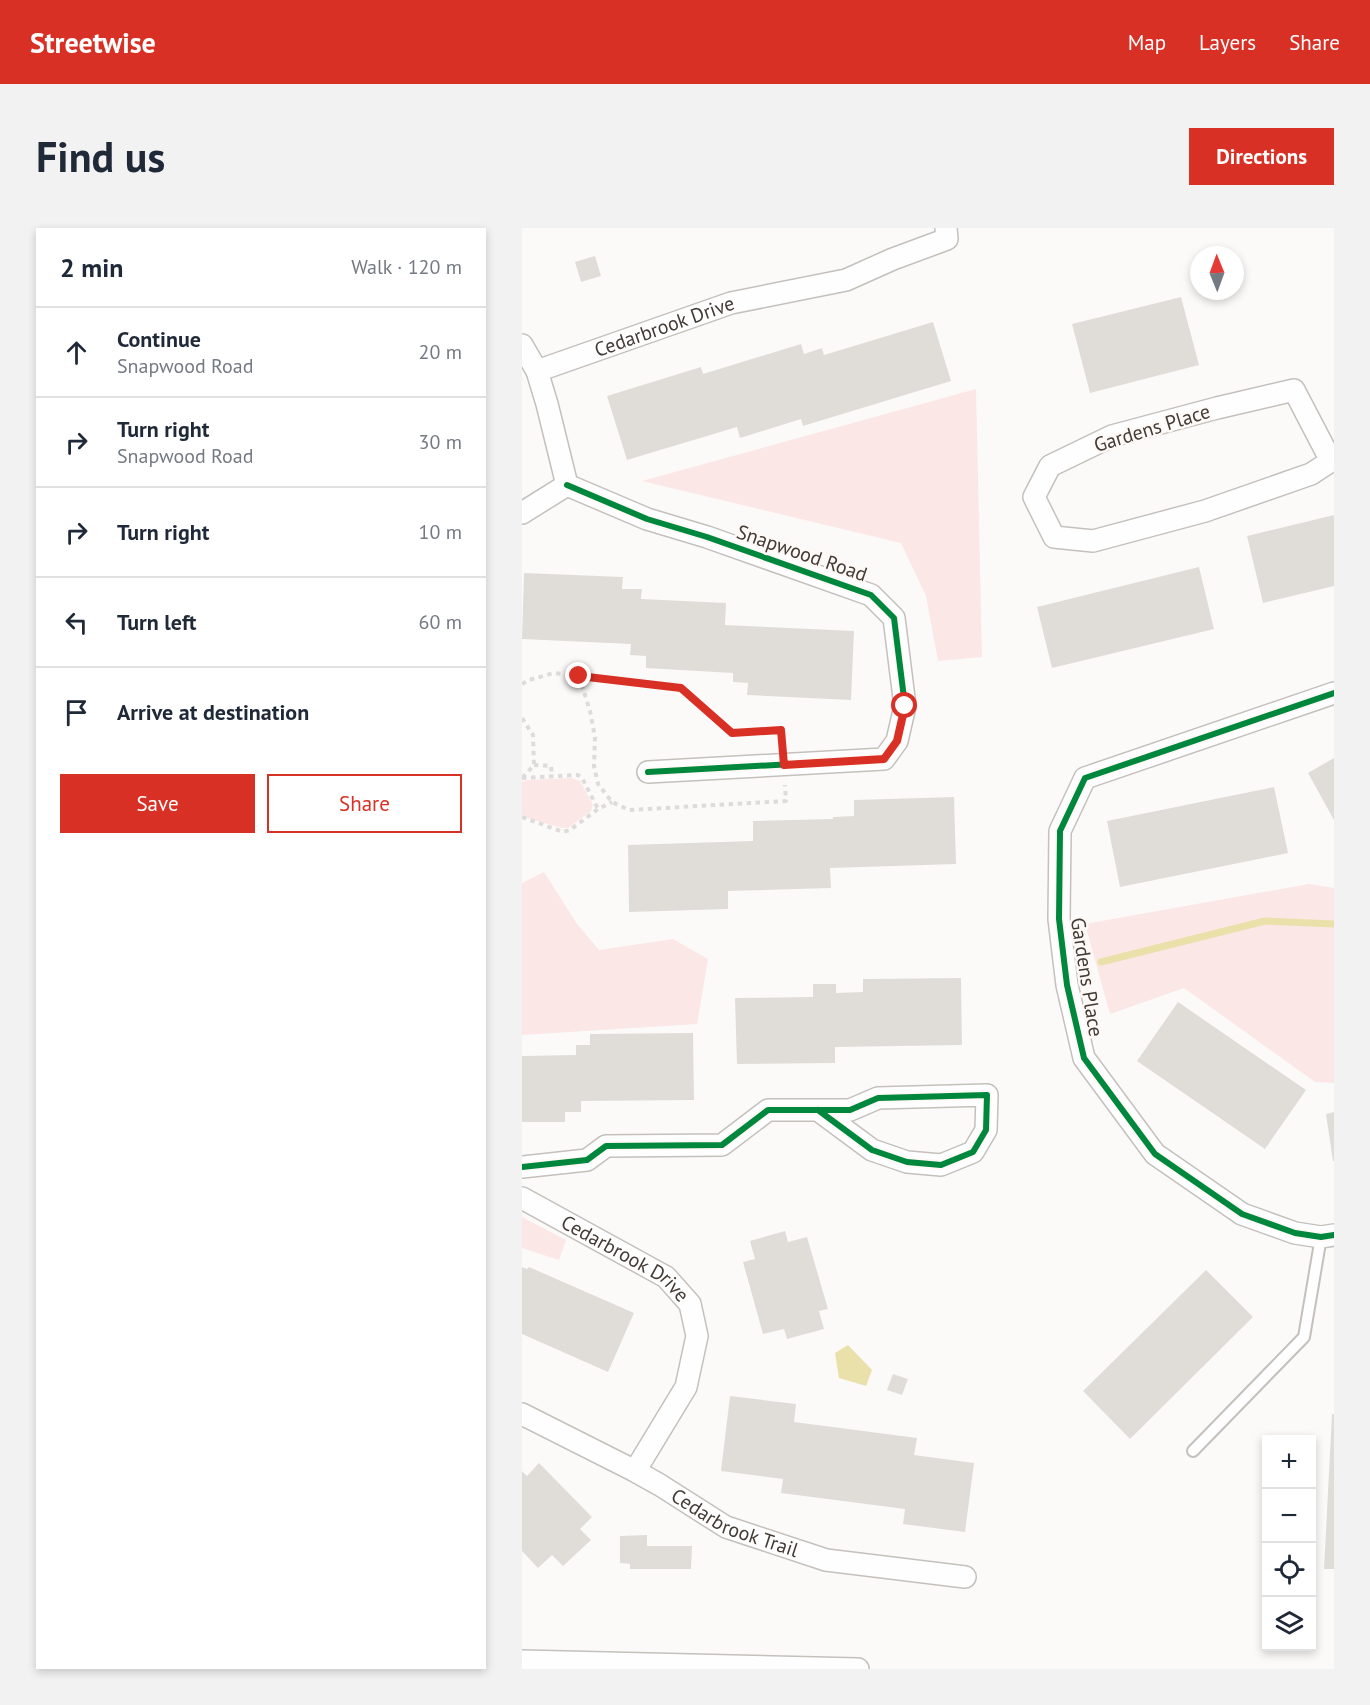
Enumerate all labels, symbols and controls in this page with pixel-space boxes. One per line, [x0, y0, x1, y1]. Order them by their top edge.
text: Streetwise [30, 24, 156, 61]
text: Map [1128, 29, 1166, 56]
text: Layers [1199, 29, 1256, 56]
text: Share [1289, 29, 1340, 56]
button: Directions [1189, 128, 1334, 185]
text: Find us [36, 129, 165, 184]
north arrow [1190, 246, 1244, 300]
text: 2 min [60, 251, 123, 284]
text: Walk · 120 m [351, 254, 462, 280]
street label: Cedarbrook Drive [591, 290, 738, 363]
text: Continue [117, 325, 201, 353]
icon: ahead [60, 336, 93, 369]
text: 20 m [419, 339, 462, 365]
text: Snapwood Road [117, 353, 253, 379]
street label: Gardens Place [1091, 398, 1213, 458]
text: Turn right [117, 415, 209, 443]
icon: right [60, 426, 93, 459]
text: 30 m [419, 429, 462, 455]
text: Snapwood Road [117, 443, 253, 469]
icon: right [60, 516, 93, 549]
text: Turn right [117, 518, 209, 546]
street label: Snapwood Road [733, 518, 871, 588]
text: 10 m [419, 519, 462, 545]
icon: left [60, 606, 93, 639]
text: Turn left [117, 608, 197, 636]
text: 60 m [419, 609, 462, 635]
route end [565, 662, 591, 688]
route start [891, 692, 917, 718]
icon: arrive [60, 696, 93, 729]
text: Arrive at destination [117, 698, 309, 726]
button: Save [60, 774, 255, 833]
button: Share [267, 774, 462, 833]
street label: Gardens Place [1065, 916, 1109, 1038]
street label: Cedarbrook Drive [557, 1209, 695, 1307]
map controls [1262, 1435, 1316, 1651]
button: + [1262, 1435, 1316, 1489]
street label: Cedarbrook Trail [666, 1482, 802, 1563]
button: − [1262, 1489, 1316, 1543]
button: locate [1262, 1543, 1316, 1597]
button: layers [1262, 1597, 1316, 1651]

